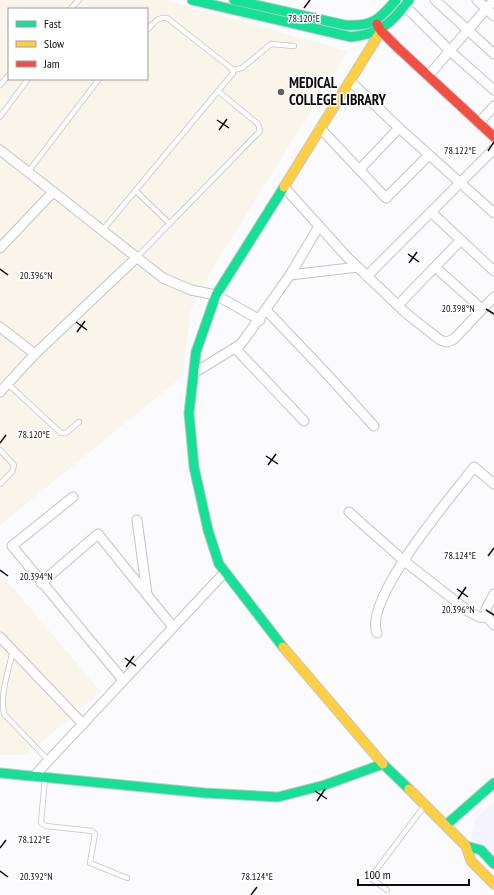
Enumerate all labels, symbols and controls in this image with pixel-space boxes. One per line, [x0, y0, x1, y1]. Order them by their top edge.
legend [8, 8, 148, 80]
text: 78.120°E [288, 12, 320, 25]
text: Fast [44, 16, 62, 31]
text: Slow [44, 36, 65, 51]
text: Jam [43, 56, 60, 71]
place label: MEDICAL COLLEGE LIBRARY [289, 73, 387, 109]
marker: MEDICAL COLLEGE LIBRARY [276, 87, 286, 97]
text: 78.122°E [444, 144, 476, 157]
text: 20.396°N [19, 269, 53, 282]
text: 20.398°N [441, 302, 475, 315]
text: 78.120°E [18, 428, 50, 441]
text: 78.124°E [444, 549, 476, 562]
text: 20.394°N [19, 570, 53, 583]
text: 20.396°N [441, 603, 475, 616]
text: 78.122°E [18, 833, 50, 846]
scale bar [358, 861, 469, 887]
text: 100 m [364, 867, 391, 882]
text: 20.392°N [19, 870, 53, 883]
text: 78.124°E [241, 870, 273, 883]

